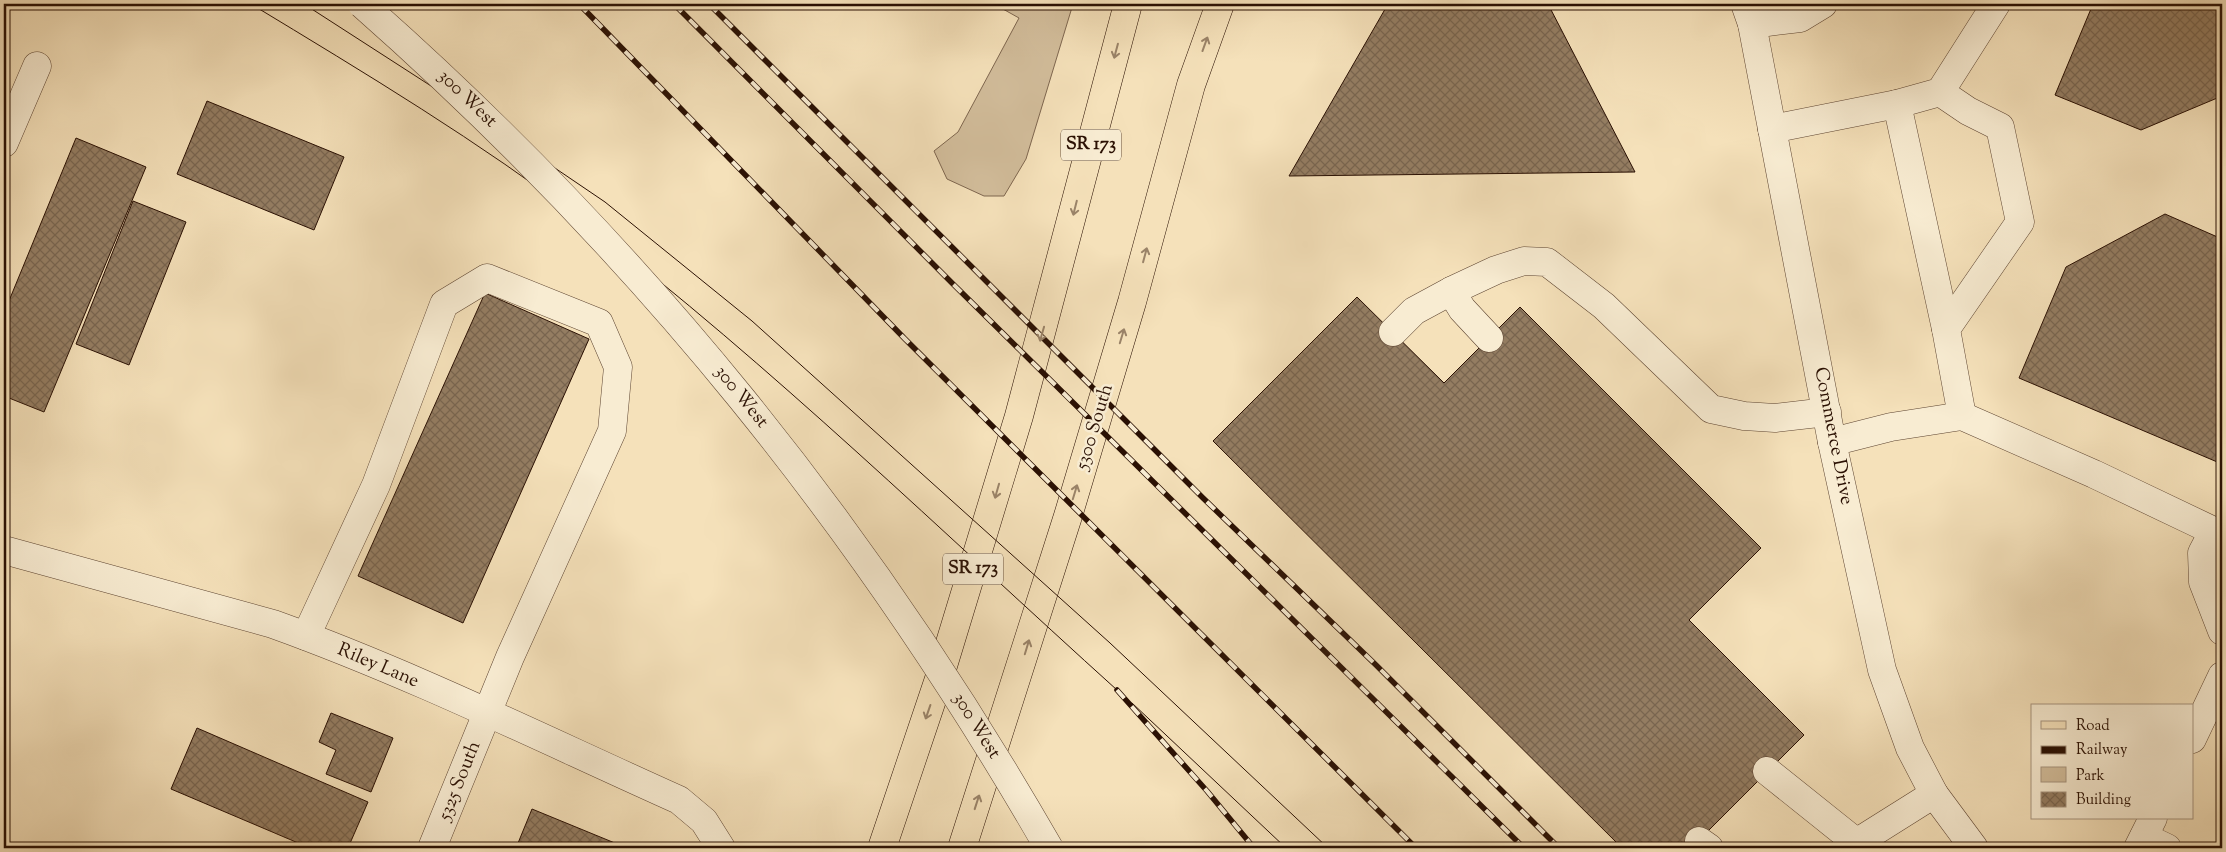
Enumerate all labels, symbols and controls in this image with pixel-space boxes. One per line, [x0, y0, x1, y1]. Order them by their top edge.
one-way arrow [1201, 37, 1210, 52]
one-way arrow [1110, 42, 1120, 58]
street label: 300 West [431, 64, 503, 135]
road number: SR 173 [1061, 130, 1121, 160]
one-way arrow [1069, 200, 1079, 216]
one-way arrow [1141, 247, 1150, 263]
one-way arrow [1036, 326, 1046, 342]
one-way arrow [1117, 329, 1127, 345]
street label: 300 West [707, 360, 775, 435]
street label: Commerce Drive [1806, 365, 1860, 507]
street label: 5300 South [1069, 381, 1121, 474]
one-way arrow [992, 482, 1001, 498]
one-way arrow [1071, 484, 1081, 500]
road number: SR 173 [943, 554, 1003, 584]
street label: Riley Lane [333, 637, 423, 695]
one-way arrow [1023, 640, 1032, 656]
street label: 300 West [945, 688, 1007, 765]
one-way arrow [922, 704, 932, 720]
legend [2031, 704, 2194, 820]
text: Road [2076, 716, 2110, 737]
street label: 5325 South [431, 737, 488, 826]
text: Railway [2076, 740, 2128, 761]
text: Park [2076, 766, 2105, 787]
text: Building [2076, 790, 2131, 811]
one-way arrow [973, 794, 983, 810]

